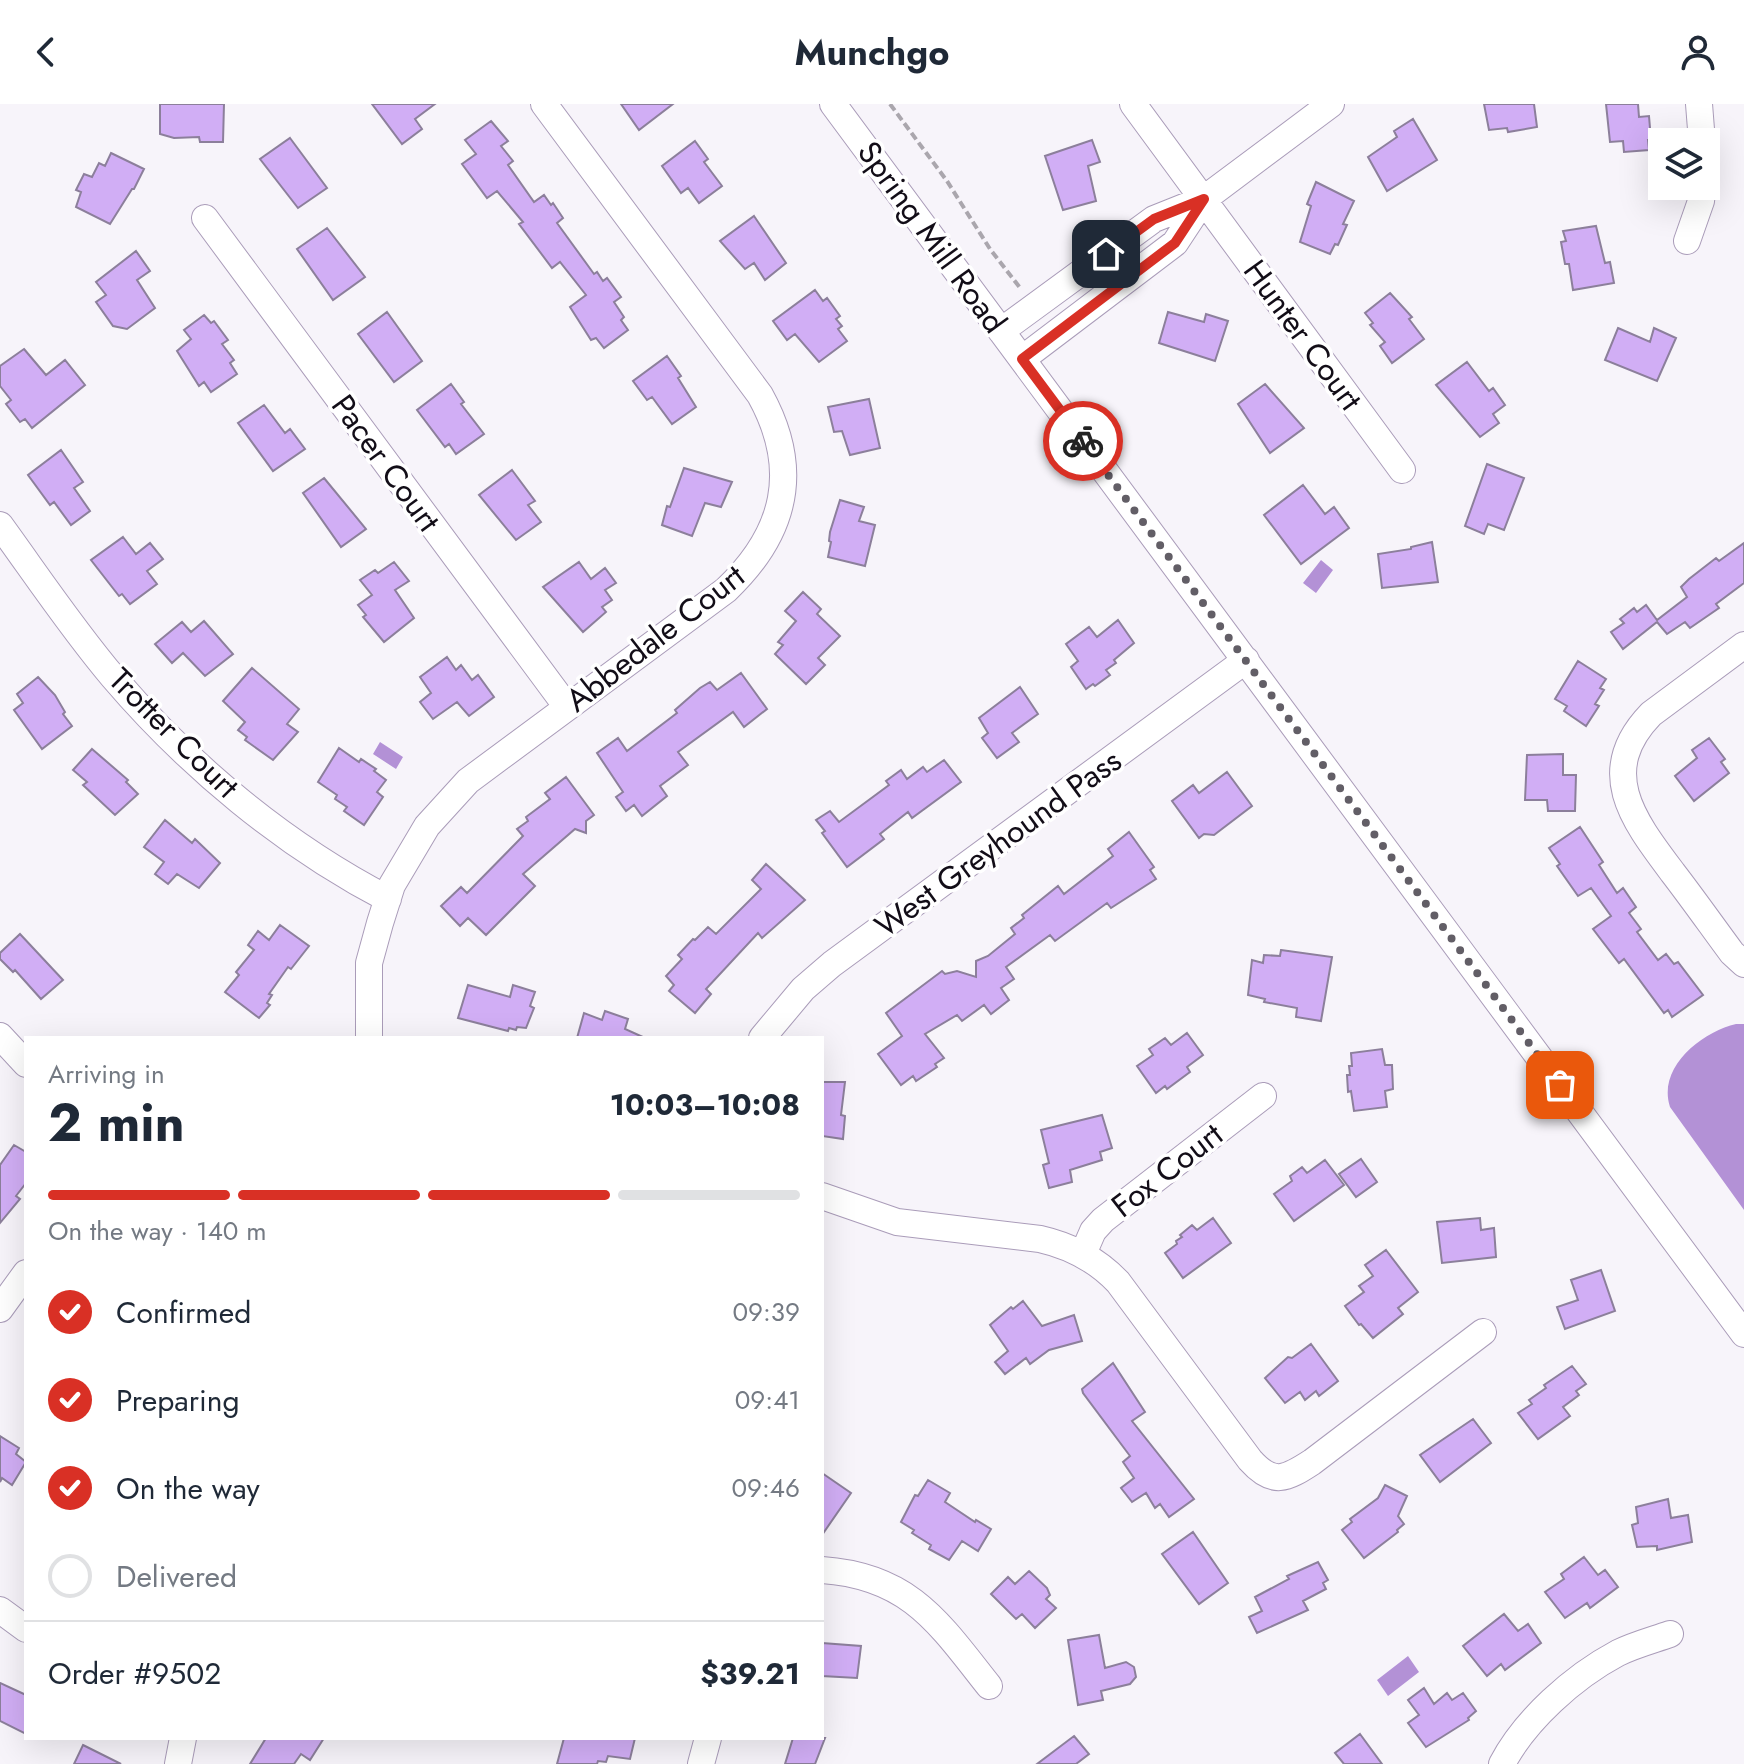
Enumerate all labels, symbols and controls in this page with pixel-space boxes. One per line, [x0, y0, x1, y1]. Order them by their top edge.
text: Munchgo [795, 26, 949, 78]
icon: back [24, 30, 68, 74]
icon: person [1676, 30, 1720, 74]
map controls [1648, 128, 1720, 200]
button: layers [1648, 128, 1720, 200]
street label: Spring Mill Road [847, 132, 1017, 342]
pin [1072, 220, 1140, 288]
icon: home [1084, 232, 1128, 276]
street label: Hunter Court [1233, 250, 1374, 420]
street label: Pacer Court [321, 385, 452, 541]
courier [1043, 401, 1123, 481]
icon: bike [1061, 419, 1105, 463]
street label: Abbedale Court [556, 553, 755, 723]
street label: Trotter Court [98, 657, 250, 809]
street label: West Greyhound Pass [865, 738, 1131, 948]
pin [1526, 1051, 1594, 1119]
text: Arriving in [48, 1055, 165, 1093]
icon: bag [1538, 1063, 1582, 1107]
text: 10:03–10:08 [610, 1083, 800, 1126]
text: 2 min [48, 1085, 185, 1161]
street label: Fox Court [1102, 1112, 1233, 1228]
text: On the way · 140 m [48, 1212, 267, 1250]
icon: check [48, 1290, 92, 1334]
text: Confirmed [116, 1291, 251, 1334]
text: 09:39 [732, 1293, 800, 1331]
icon: check [48, 1378, 92, 1422]
text: Preparing [116, 1379, 240, 1422]
text: 09:41 [735, 1381, 800, 1419]
icon: check [48, 1466, 92, 1510]
text: On the way [116, 1467, 260, 1510]
text: 09:46 [731, 1469, 800, 1507]
text: Delivered [116, 1555, 237, 1598]
text: Order #9502 [48, 1652, 221, 1695]
text: $39.21 [700, 1652, 800, 1695]

